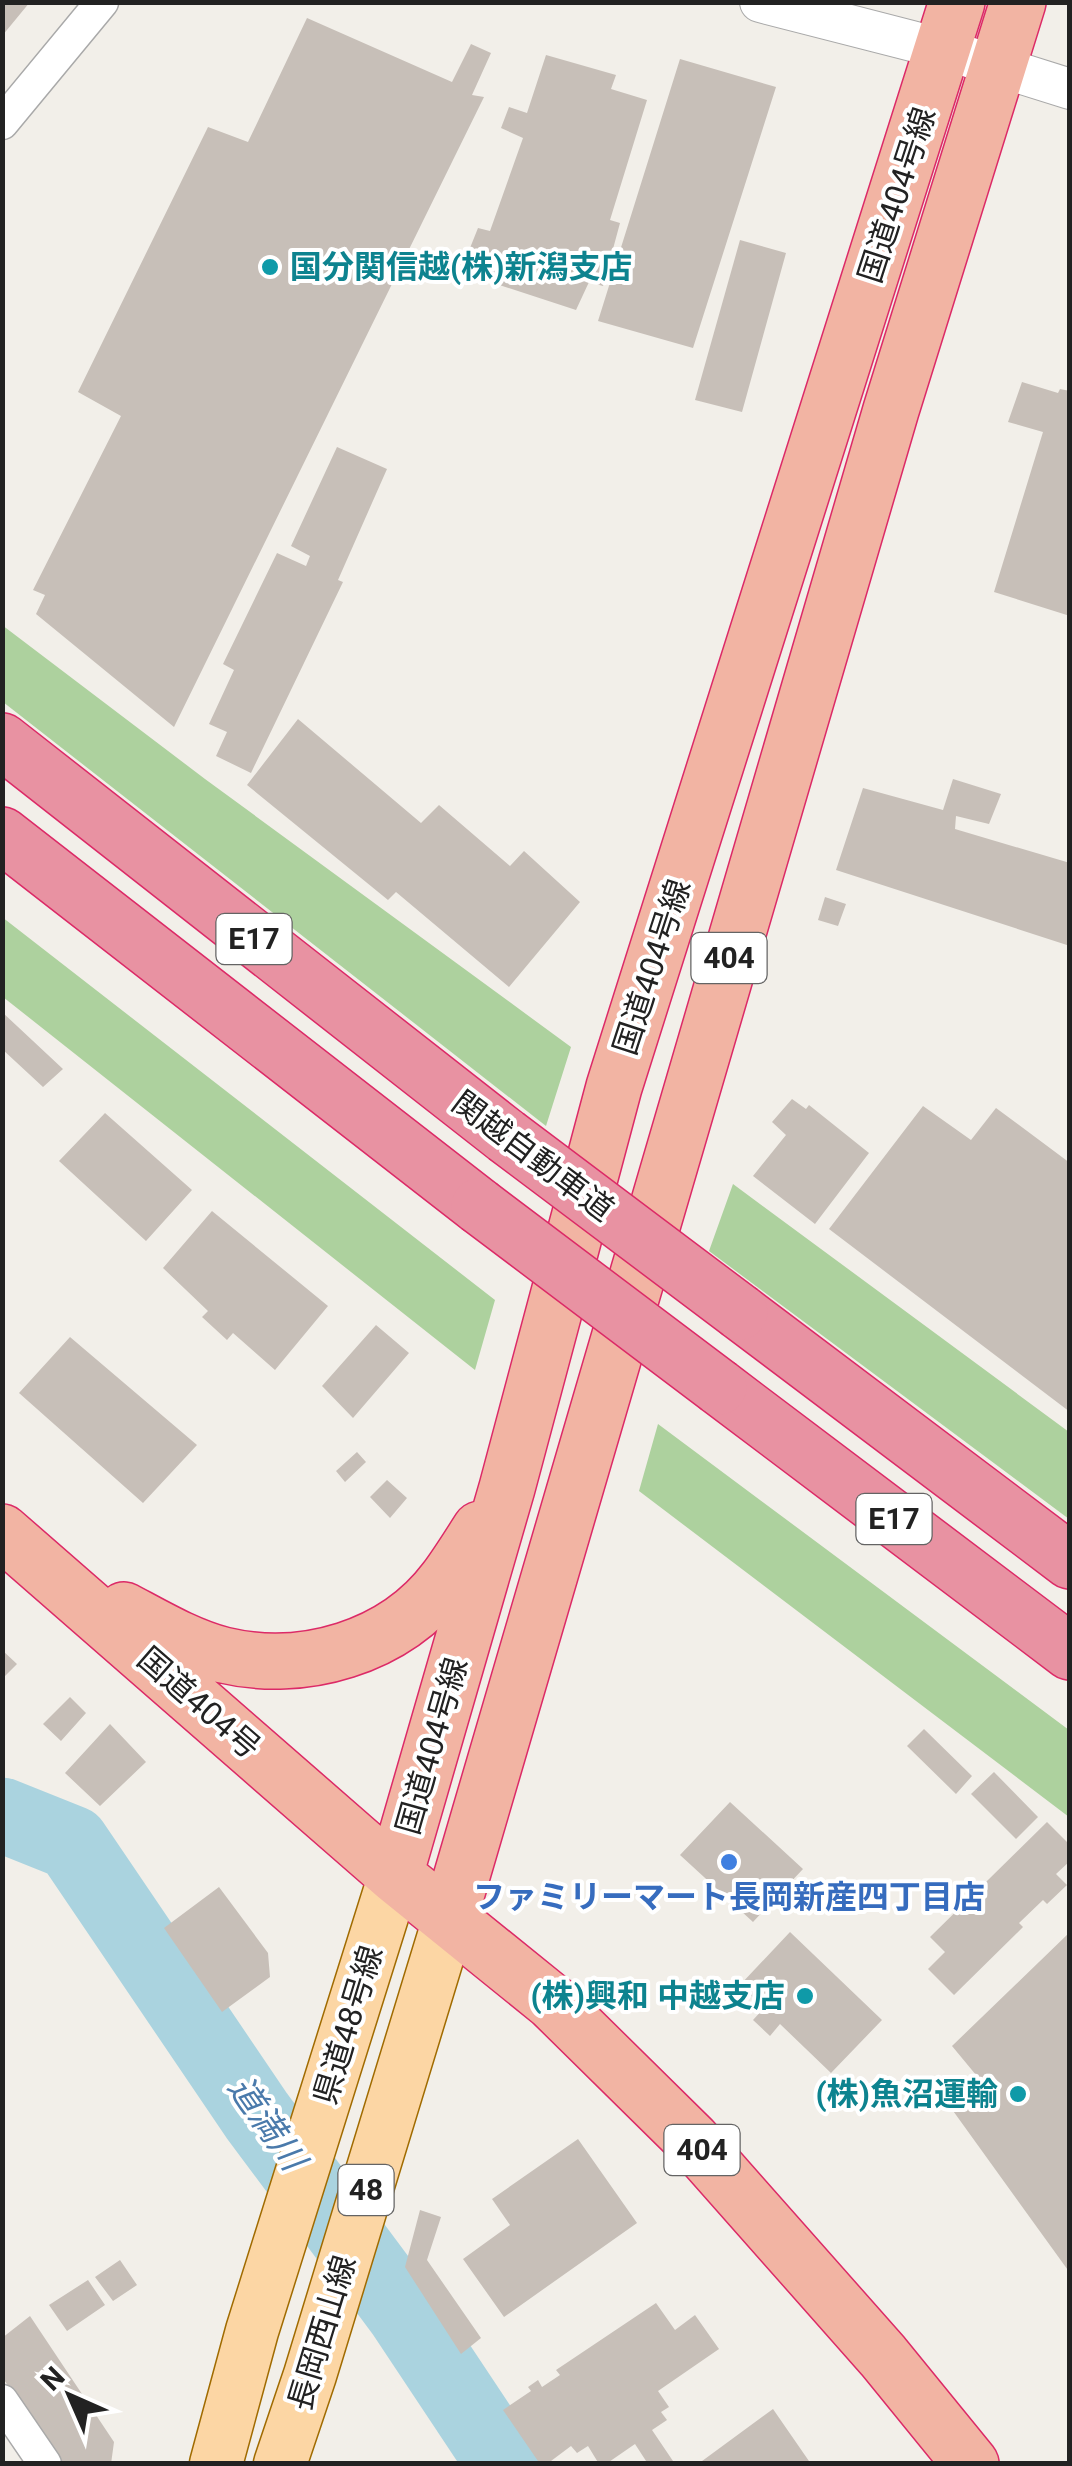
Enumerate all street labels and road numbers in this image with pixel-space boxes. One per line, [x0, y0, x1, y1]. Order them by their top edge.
street label: 国道404号線 [851, 103, 943, 287]
street label: 国道404号線 [606, 875, 698, 1059]
road number: E17 [216, 914, 292, 964]
road number: 404 [692, 933, 766, 983]
street label: 関越自動車道 [445, 1083, 621, 1229]
road number: E17 [856, 1494, 932, 1544]
street label: 国道404号 [130, 1639, 268, 1767]
street label: 国道404号線 [389, 1653, 475, 1839]
street label: 県道48号線 [306, 1941, 390, 2109]
road number: 404 [664, 2125, 740, 2175]
road number: 48 [338, 2165, 394, 2215]
street label: 長岡西山線 [280, 2251, 364, 2415]

